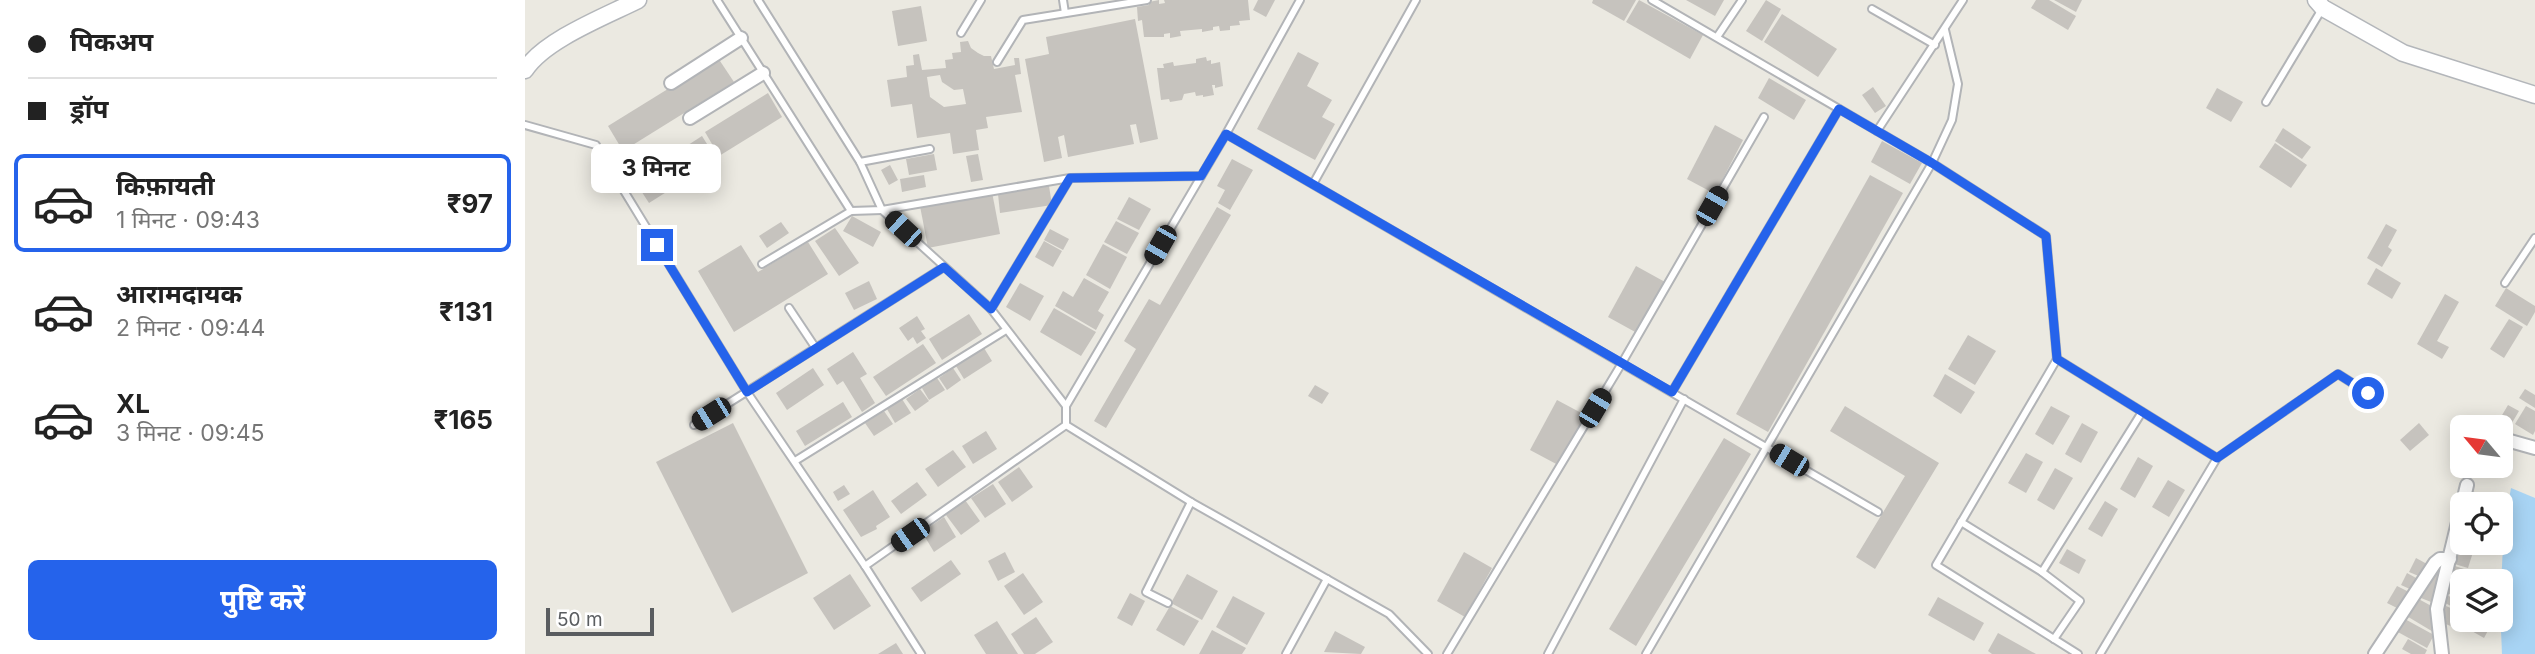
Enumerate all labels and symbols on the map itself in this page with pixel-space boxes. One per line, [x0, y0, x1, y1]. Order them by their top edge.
callout: 3 मिनट [592, 144, 722, 192]
car [1693, 183, 1732, 229]
car [881, 207, 926, 251]
car [1141, 222, 1180, 268]
route end [641, 229, 673, 261]
route start [2352, 377, 2384, 409]
car [1576, 385, 1615, 431]
car [688, 394, 735, 434]
north arrow [2450, 415, 2513, 478]
car [1766, 440, 1813, 480]
car [887, 514, 934, 556]
scale bar [546, 605, 655, 637]

